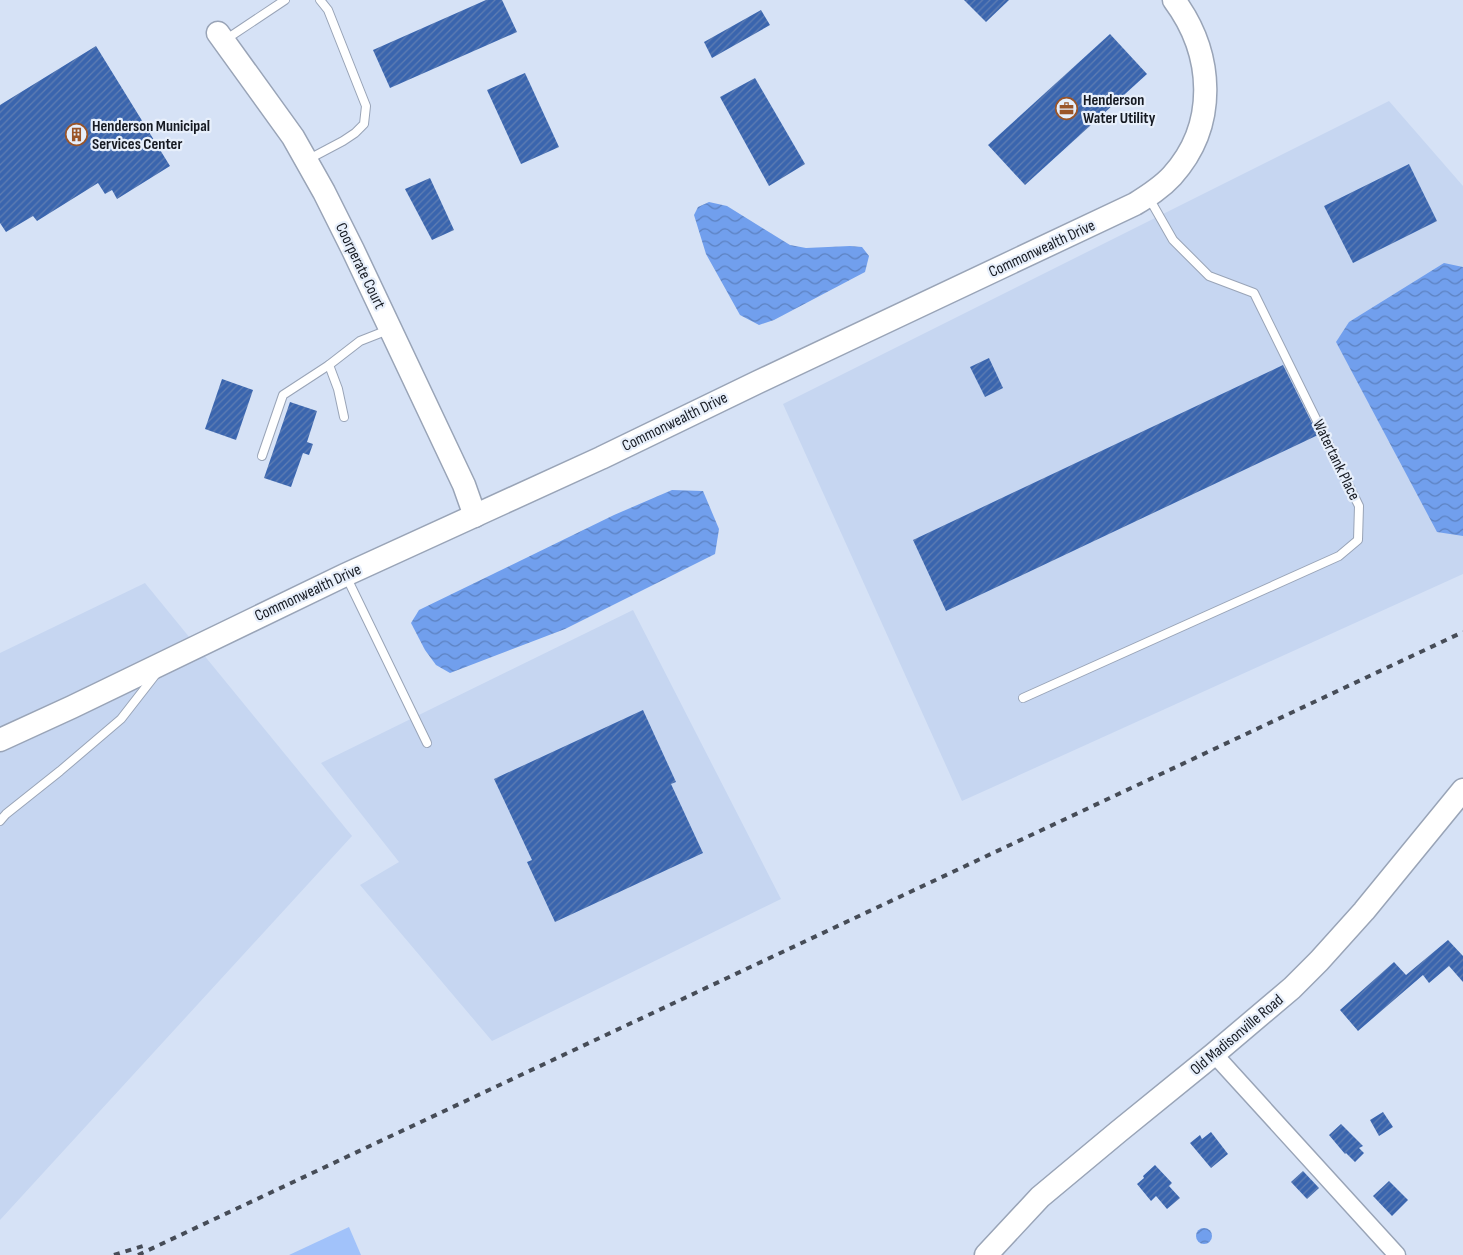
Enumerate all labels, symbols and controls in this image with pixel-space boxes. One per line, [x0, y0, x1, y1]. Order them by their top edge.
place label: Henderson Water Utility [1083, 91, 1156, 128]
office icon: Henderson Water Utility [1055, 97, 1079, 121]
place label: Henderson Municipal Services Center [92, 117, 210, 154]
building icon: Henderson Municipal Services Center [64, 123, 88, 147]
street label: Commonwealth Drive [986, 216, 1098, 282]
street label: Coorperate Court [331, 220, 389, 312]
street label: Commonwealth Drive [619, 388, 731, 456]
street label: Watertank Place [1308, 417, 1364, 503]
street label: Commonwealth Drive [252, 560, 364, 626]
street label: Old Madisonville Road [1187, 991, 1287, 1079]

